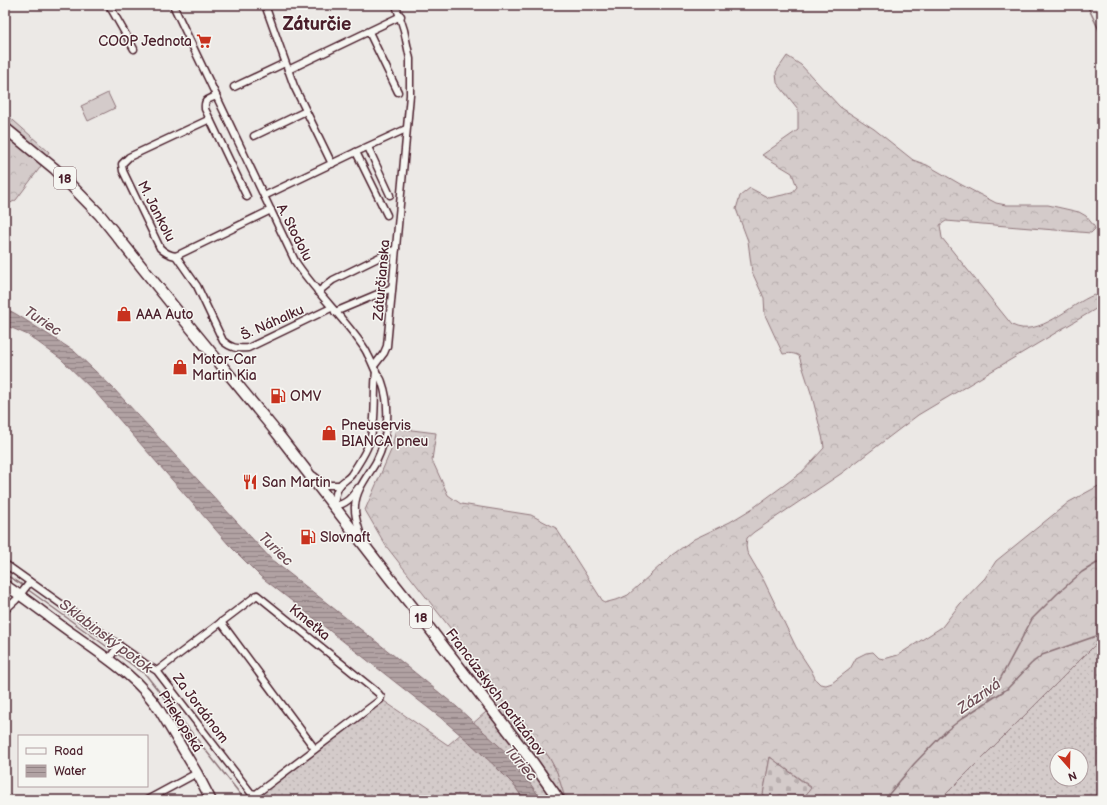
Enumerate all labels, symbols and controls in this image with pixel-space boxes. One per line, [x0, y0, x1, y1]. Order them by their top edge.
district label: Záturčie [283, 14, 351, 35]
supermarket icon: COOP Jednota [195, 32, 213, 50]
place label: COOP Jednota [98, 33, 192, 50]
road number: 18 [54, 167, 76, 189]
street label: M. Jankolu [134, 178, 179, 245]
street label: A. Stodolu [273, 201, 316, 264]
street label: Záturčianska [369, 239, 394, 322]
street label: Š. Náhalku [238, 300, 306, 344]
water label: Turiec [20, 302, 65, 341]
shop icon: AAA Auto [115, 305, 133, 323]
place label: AAA Auto [136, 306, 194, 323]
place label: Motor-Car Martin Kia [192, 351, 257, 384]
shop icon: Motor-Car Martin Kia [171, 358, 189, 376]
fuel station icon: OMV [269, 387, 287, 405]
place label: OMV [290, 388, 322, 405]
place label: Pneuservis BIANCA pneu [341, 417, 428, 450]
shop icon: Pneuservis BIANCA pneu [320, 424, 338, 442]
restaurant icon: San Martin [241, 473, 259, 491]
place label: San Martin [262, 474, 331, 491]
water label: Turiec [254, 528, 297, 571]
fuel station icon: Slovnaft [299, 528, 317, 546]
place label: Slovnaft [320, 529, 371, 546]
water label: Sklabinský potok [55, 595, 157, 678]
street label: Kmeťka [286, 601, 334, 644]
road number: 18 [410, 606, 432, 628]
street label: Francúzskych partizánov [442, 625, 549, 760]
street label: Za Jordánom [168, 669, 232, 746]
water label: Zázrivá [953, 675, 1005, 719]
street label: Priekopská [155, 687, 206, 755]
legend [18, 735, 148, 787]
water label: Turiec [500, 741, 541, 785]
text: Road [54, 744, 83, 759]
north arrow [1049, 747, 1089, 787]
text: Water [54, 764, 86, 779]
text: N [1066, 768, 1078, 783]

